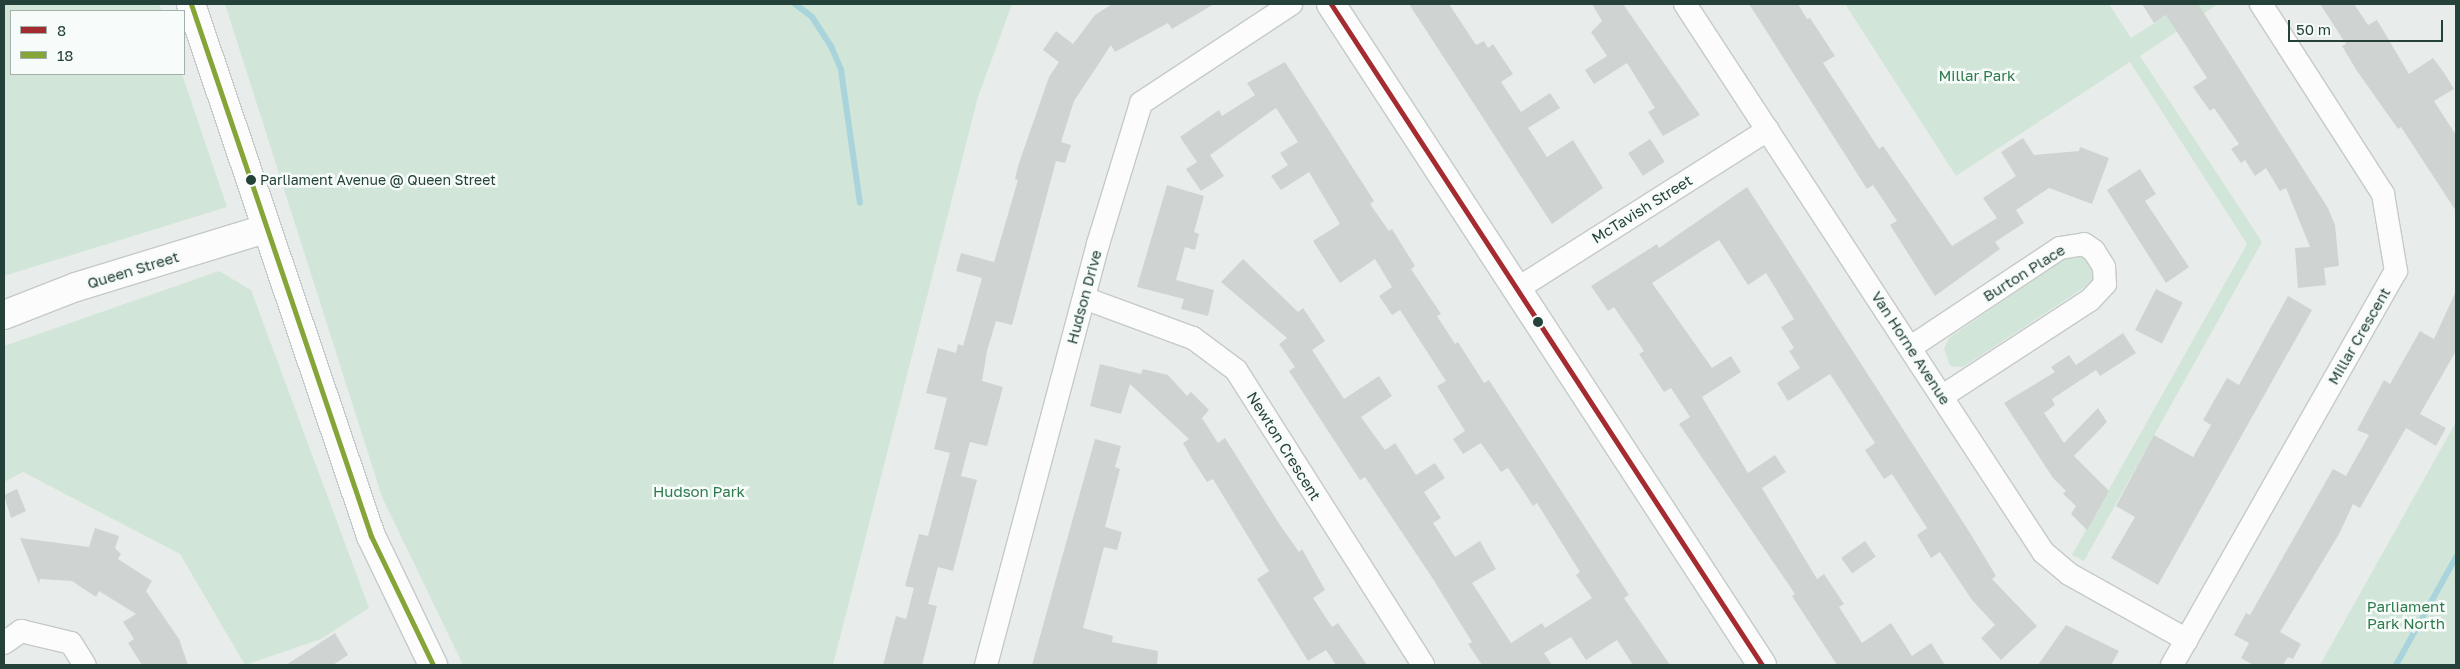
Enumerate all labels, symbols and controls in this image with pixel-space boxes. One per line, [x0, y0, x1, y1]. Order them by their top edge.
legend [10, 10, 185, 75]
scale bar [2290, 10, 2445, 42]
text: 50 m [2296, 20, 2331, 38]
text: 8 [57, 21, 66, 39]
text: 18 [57, 46, 73, 64]
park label: Millar Park [1938, 67, 2016, 85]
street label: McTavish Street [1588, 171, 1696, 247]
place label: Parliament Avenue @ Queen Street [260, 172, 496, 188]
marker: Parliament Avenue @ Queen Street [246, 175, 256, 185]
street label: Burton Place [1980, 241, 2068, 305]
street label: Queen Street [85, 248, 181, 292]
street label: Hudson Drive [1063, 248, 1105, 346]
street label: Millar Crescent [2324, 284, 2394, 388]
street label: Van Horne Avenue [1868, 288, 1954, 408]
unlabelled marker [1533, 317, 1543, 327]
street label: Newton Crescent [1243, 388, 1325, 504]
park label: Hudson Park [653, 483, 745, 501]
park label: Parliament Park North [2367, 597, 2445, 632]

